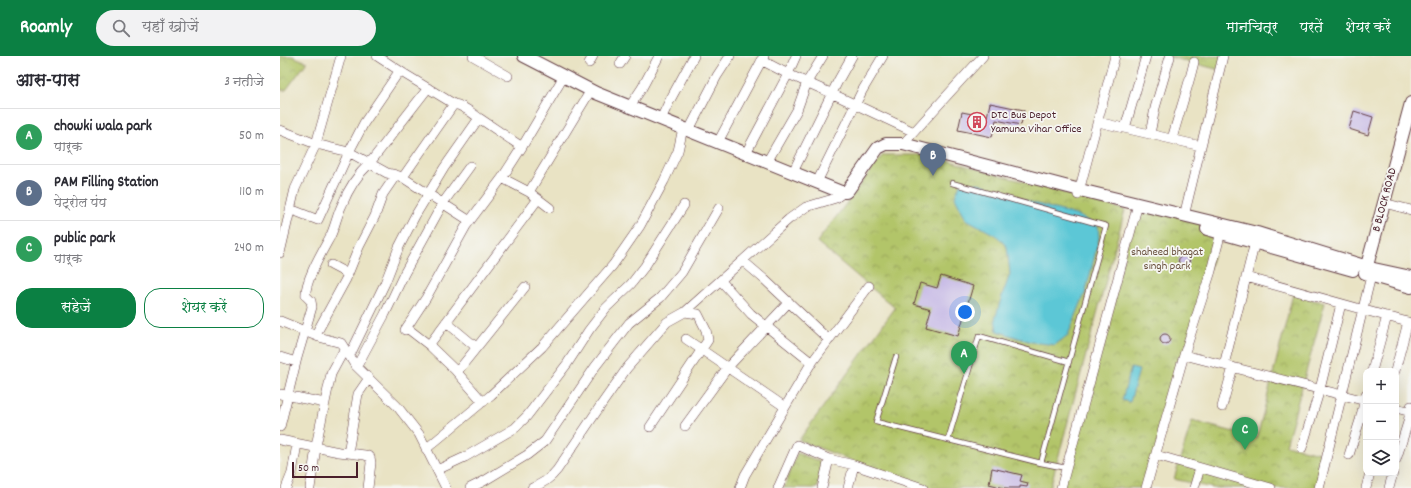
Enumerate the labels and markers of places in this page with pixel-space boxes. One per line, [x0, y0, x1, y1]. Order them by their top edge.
place label: DTC Bus Depot Yamuna Vihar Office [991, 107, 1082, 138]
building icon: DTC Bus Depot Yamuna Vihar Office [966, 111, 988, 133]
pin: B [920, 143, 946, 176]
pin: A [951, 341, 977, 374]
pin: C [1232, 417, 1258, 450]

